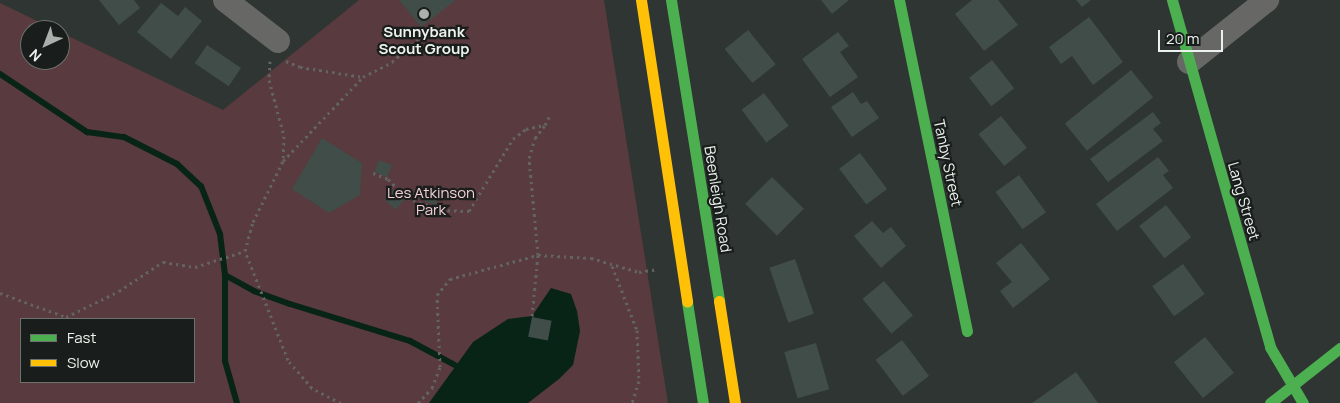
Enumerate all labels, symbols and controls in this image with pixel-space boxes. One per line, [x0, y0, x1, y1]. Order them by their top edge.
marker: Sunnybank Scout Group [418, 8, 430, 20]
north arrow [20, 20, 70, 70]
scale bar [1160, 20, 1225, 52]
place label: Sunnybank Scout Group [378, 22, 470, 57]
text: 20 m [1166, 28, 1199, 49]
text: N [25, 45, 45, 66]
street label: Tanby Street [930, 118, 966, 208]
street label: Beenleigh Road [701, 144, 735, 254]
street label: Lang Street [1224, 160, 1264, 242]
park label: Les Atkinson Park [387, 183, 475, 218]
legend [20, 318, 195, 383]
text: Fast [67, 327, 96, 348]
text: Slow [67, 352, 100, 373]

